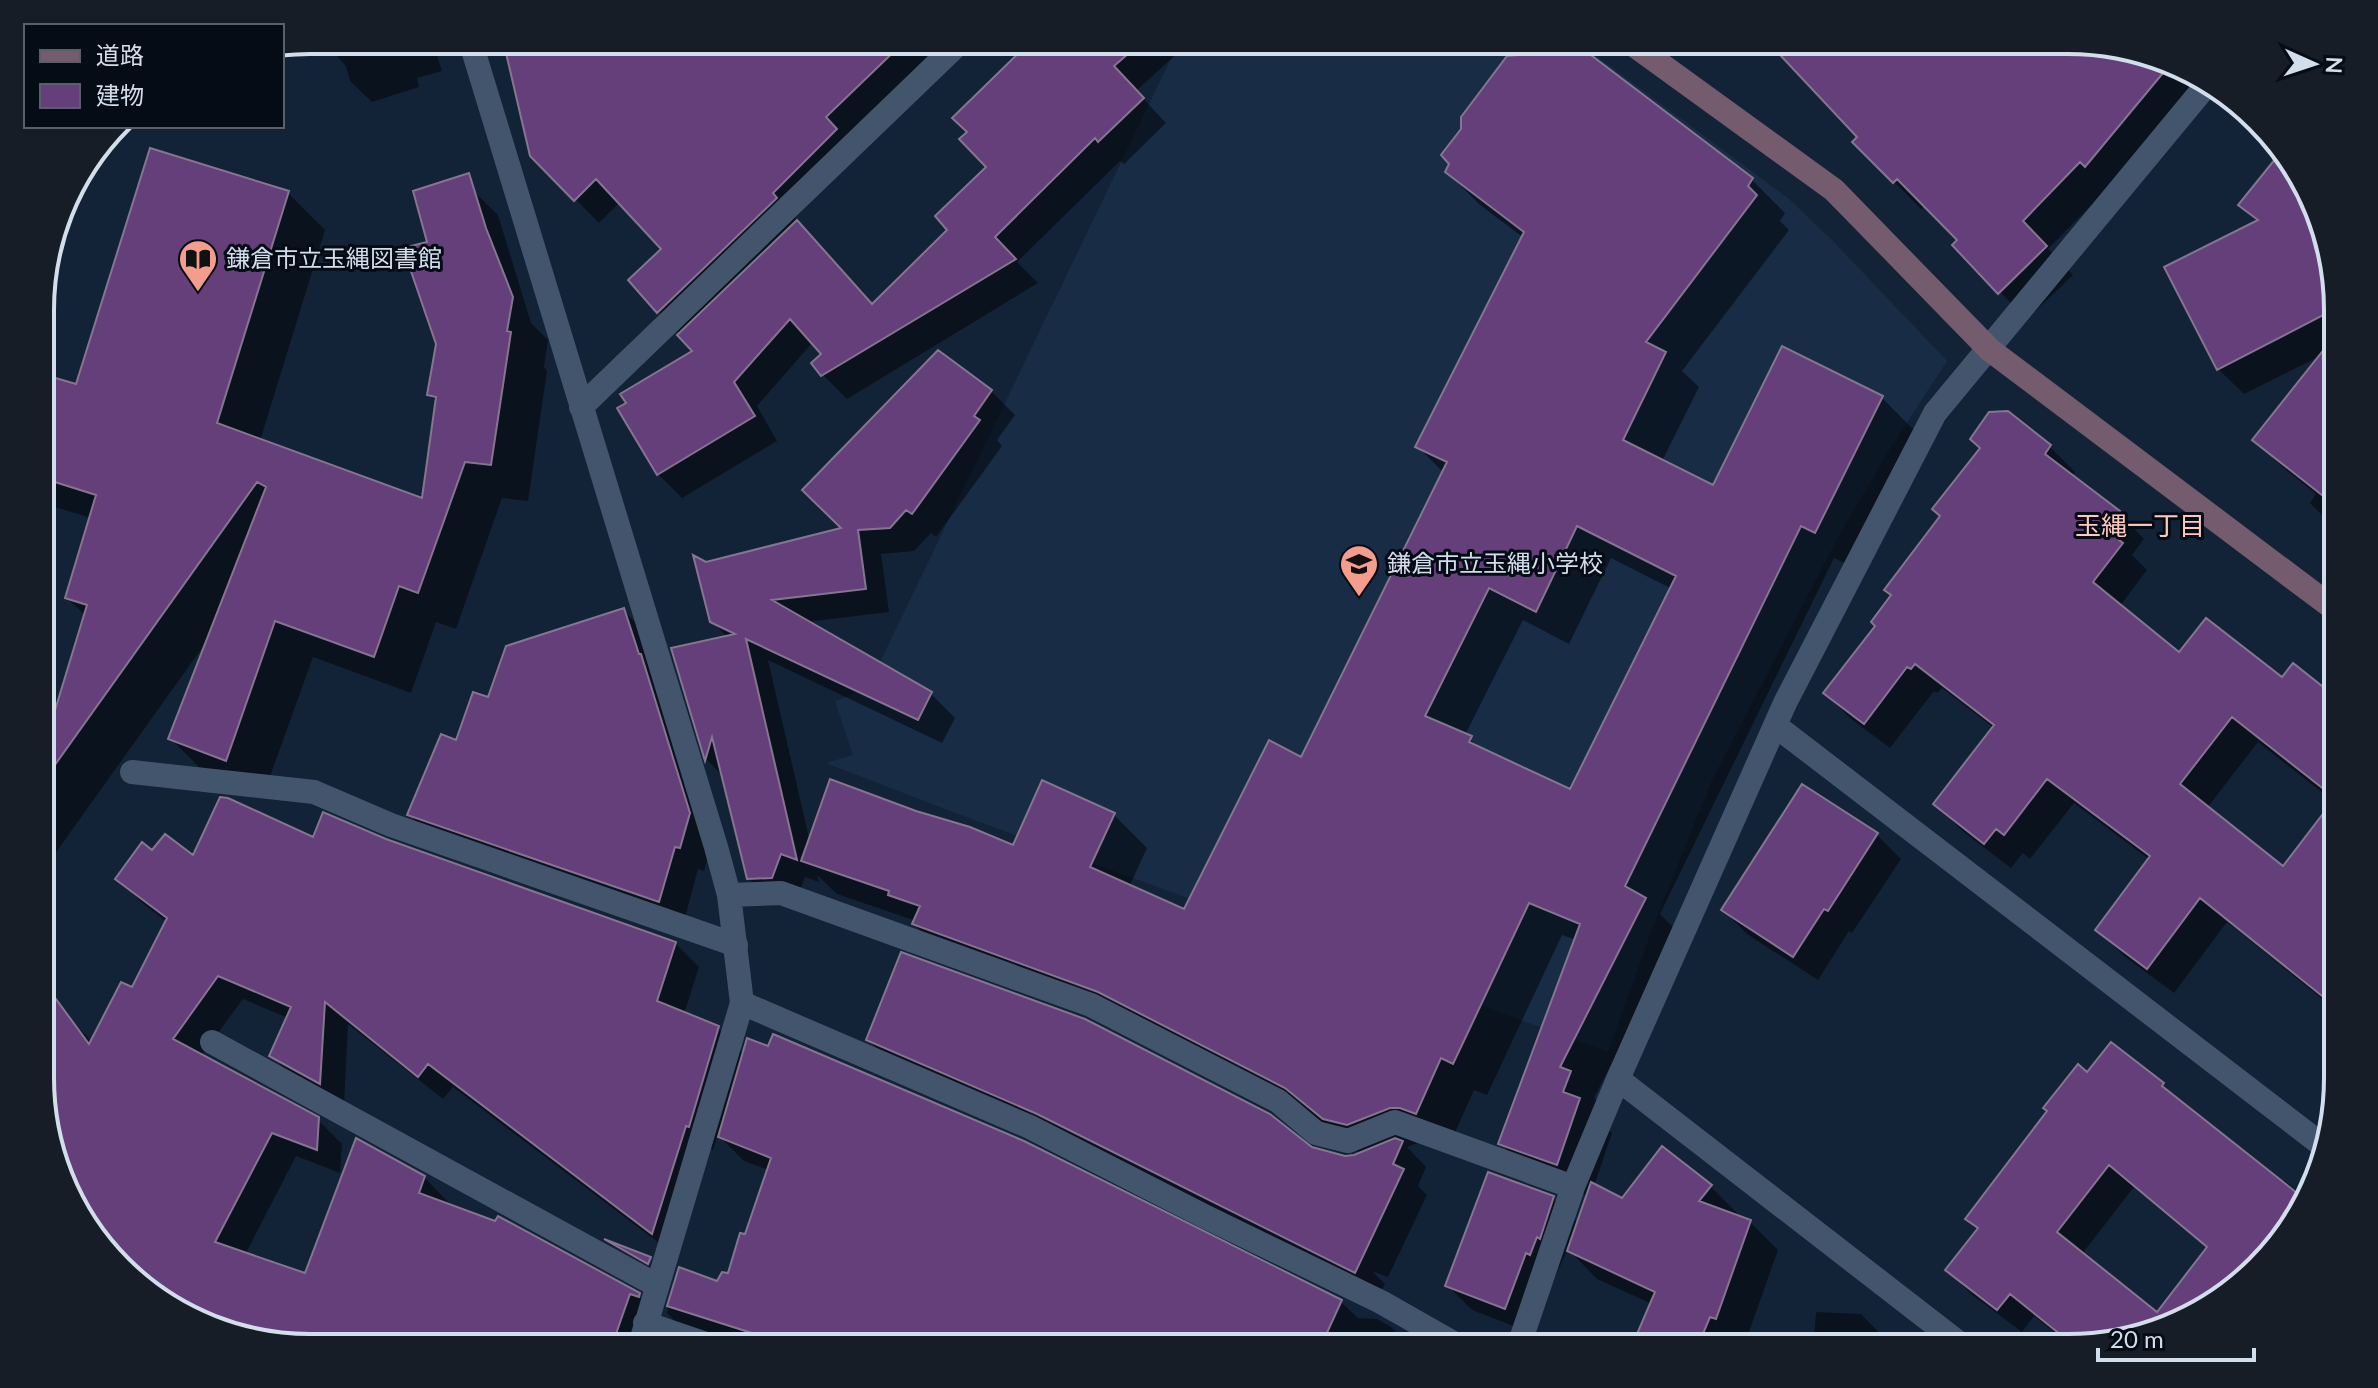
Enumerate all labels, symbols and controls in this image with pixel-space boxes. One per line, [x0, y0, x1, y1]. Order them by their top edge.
legend [24, 24, 284, 128]
north arrow [2274, 24, 2354, 104]
text: 道路 [96, 40, 144, 69]
text: N [2321, 56, 2348, 74]
text: 建物 [96, 80, 144, 109]
library icon: 鎌倉市立玉縄図書館 [177, 238, 219, 293]
place label: 鎌倉市立玉縄図書館 [226, 243, 442, 272]
district label: 玉縄一丁目 [2075, 509, 2205, 541]
school or university icon: 鎌倉市立玉縄小学校 [1338, 543, 1380, 598]
place label: 鎌倉市立玉縄小学校 [1387, 548, 1603, 577]
scale bar [2098, 1312, 2254, 1362]
text: 20 m [2110, 1324, 2164, 1353]

